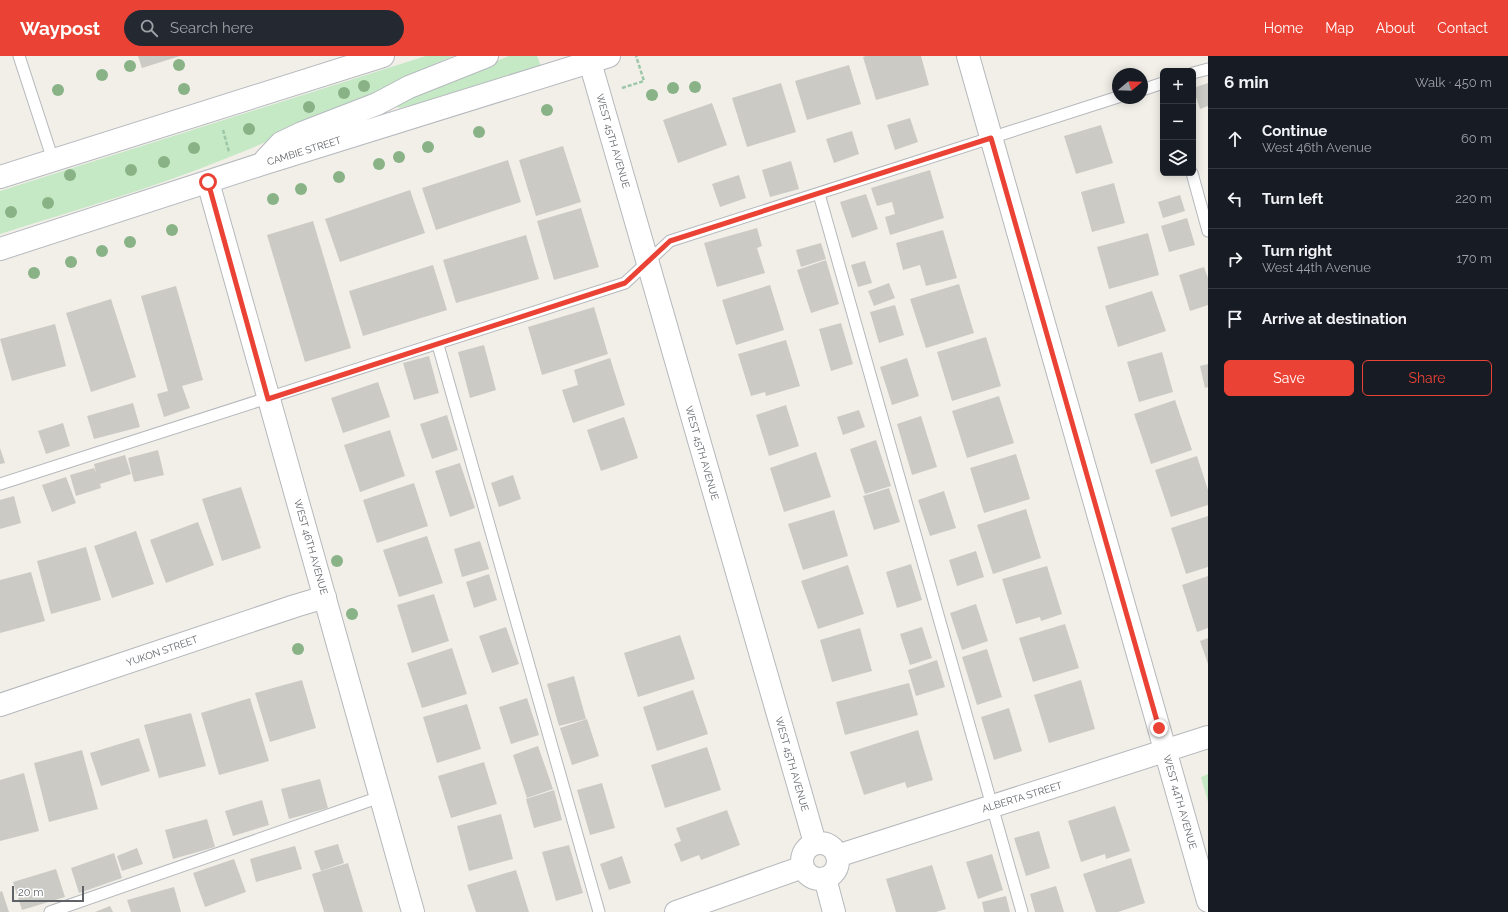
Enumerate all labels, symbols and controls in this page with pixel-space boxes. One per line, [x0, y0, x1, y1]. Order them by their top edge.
search box [124, 10, 404, 46]
text: Waypost [20, 17, 100, 39]
icon: search [138, 17, 160, 39]
text: Search here [170, 19, 253, 37]
text: Home [1264, 20, 1303, 36]
text: Map [1325, 20, 1354, 36]
text: About [1376, 20, 1415, 36]
text: Contact [1437, 20, 1488, 36]
north arrow [1112, 68, 1148, 104]
map controls [1160, 68, 1196, 176]
button: + [1160, 68, 1196, 104]
text: 6 min [1224, 72, 1269, 92]
text: Walk · 450 m [1415, 75, 1492, 90]
street label: WEST 45TH AVENUE [594, 93, 632, 189]
button: − [1160, 104, 1196, 140]
text: Continue [1262, 122, 1327, 140]
icon: ahead [1224, 128, 1246, 150]
text: 60 m [1461, 131, 1492, 146]
street label: CAMBIE STREET [266, 134, 342, 168]
button: layers [1160, 140, 1196, 176]
text: West 46th Avenue [1262, 140, 1372, 155]
route start [199, 173, 217, 191]
icon: left [1224, 188, 1246, 210]
text: Turn left [1262, 190, 1323, 208]
text: 220 m [1455, 191, 1492, 206]
text: Turn right [1262, 242, 1332, 260]
icon: right [1224, 248, 1246, 270]
text: 170 m [1456, 251, 1492, 266]
text: West 44th Avenue [1262, 260, 1371, 275]
icon: arrive [1224, 308, 1246, 330]
text: Arrive at destination [1262, 310, 1407, 328]
button: Save [1224, 360, 1354, 396]
button: Share [1362, 360, 1492, 396]
street label: WEST 45TH AVENUE [683, 405, 721, 501]
street label: WEST 46TH AVENUE [292, 498, 330, 596]
street label: YUKON STREET [125, 634, 199, 668]
street label: WEST 45TH AVENUE [773, 716, 811, 812]
route end [1150, 719, 1168, 737]
street label: WEST 44TH AVENUE [1161, 754, 1199, 850]
street label: ALBERTA STREET [981, 780, 1063, 814]
scale bar [12, 884, 84, 903]
text: 20 m [18, 886, 43, 899]

